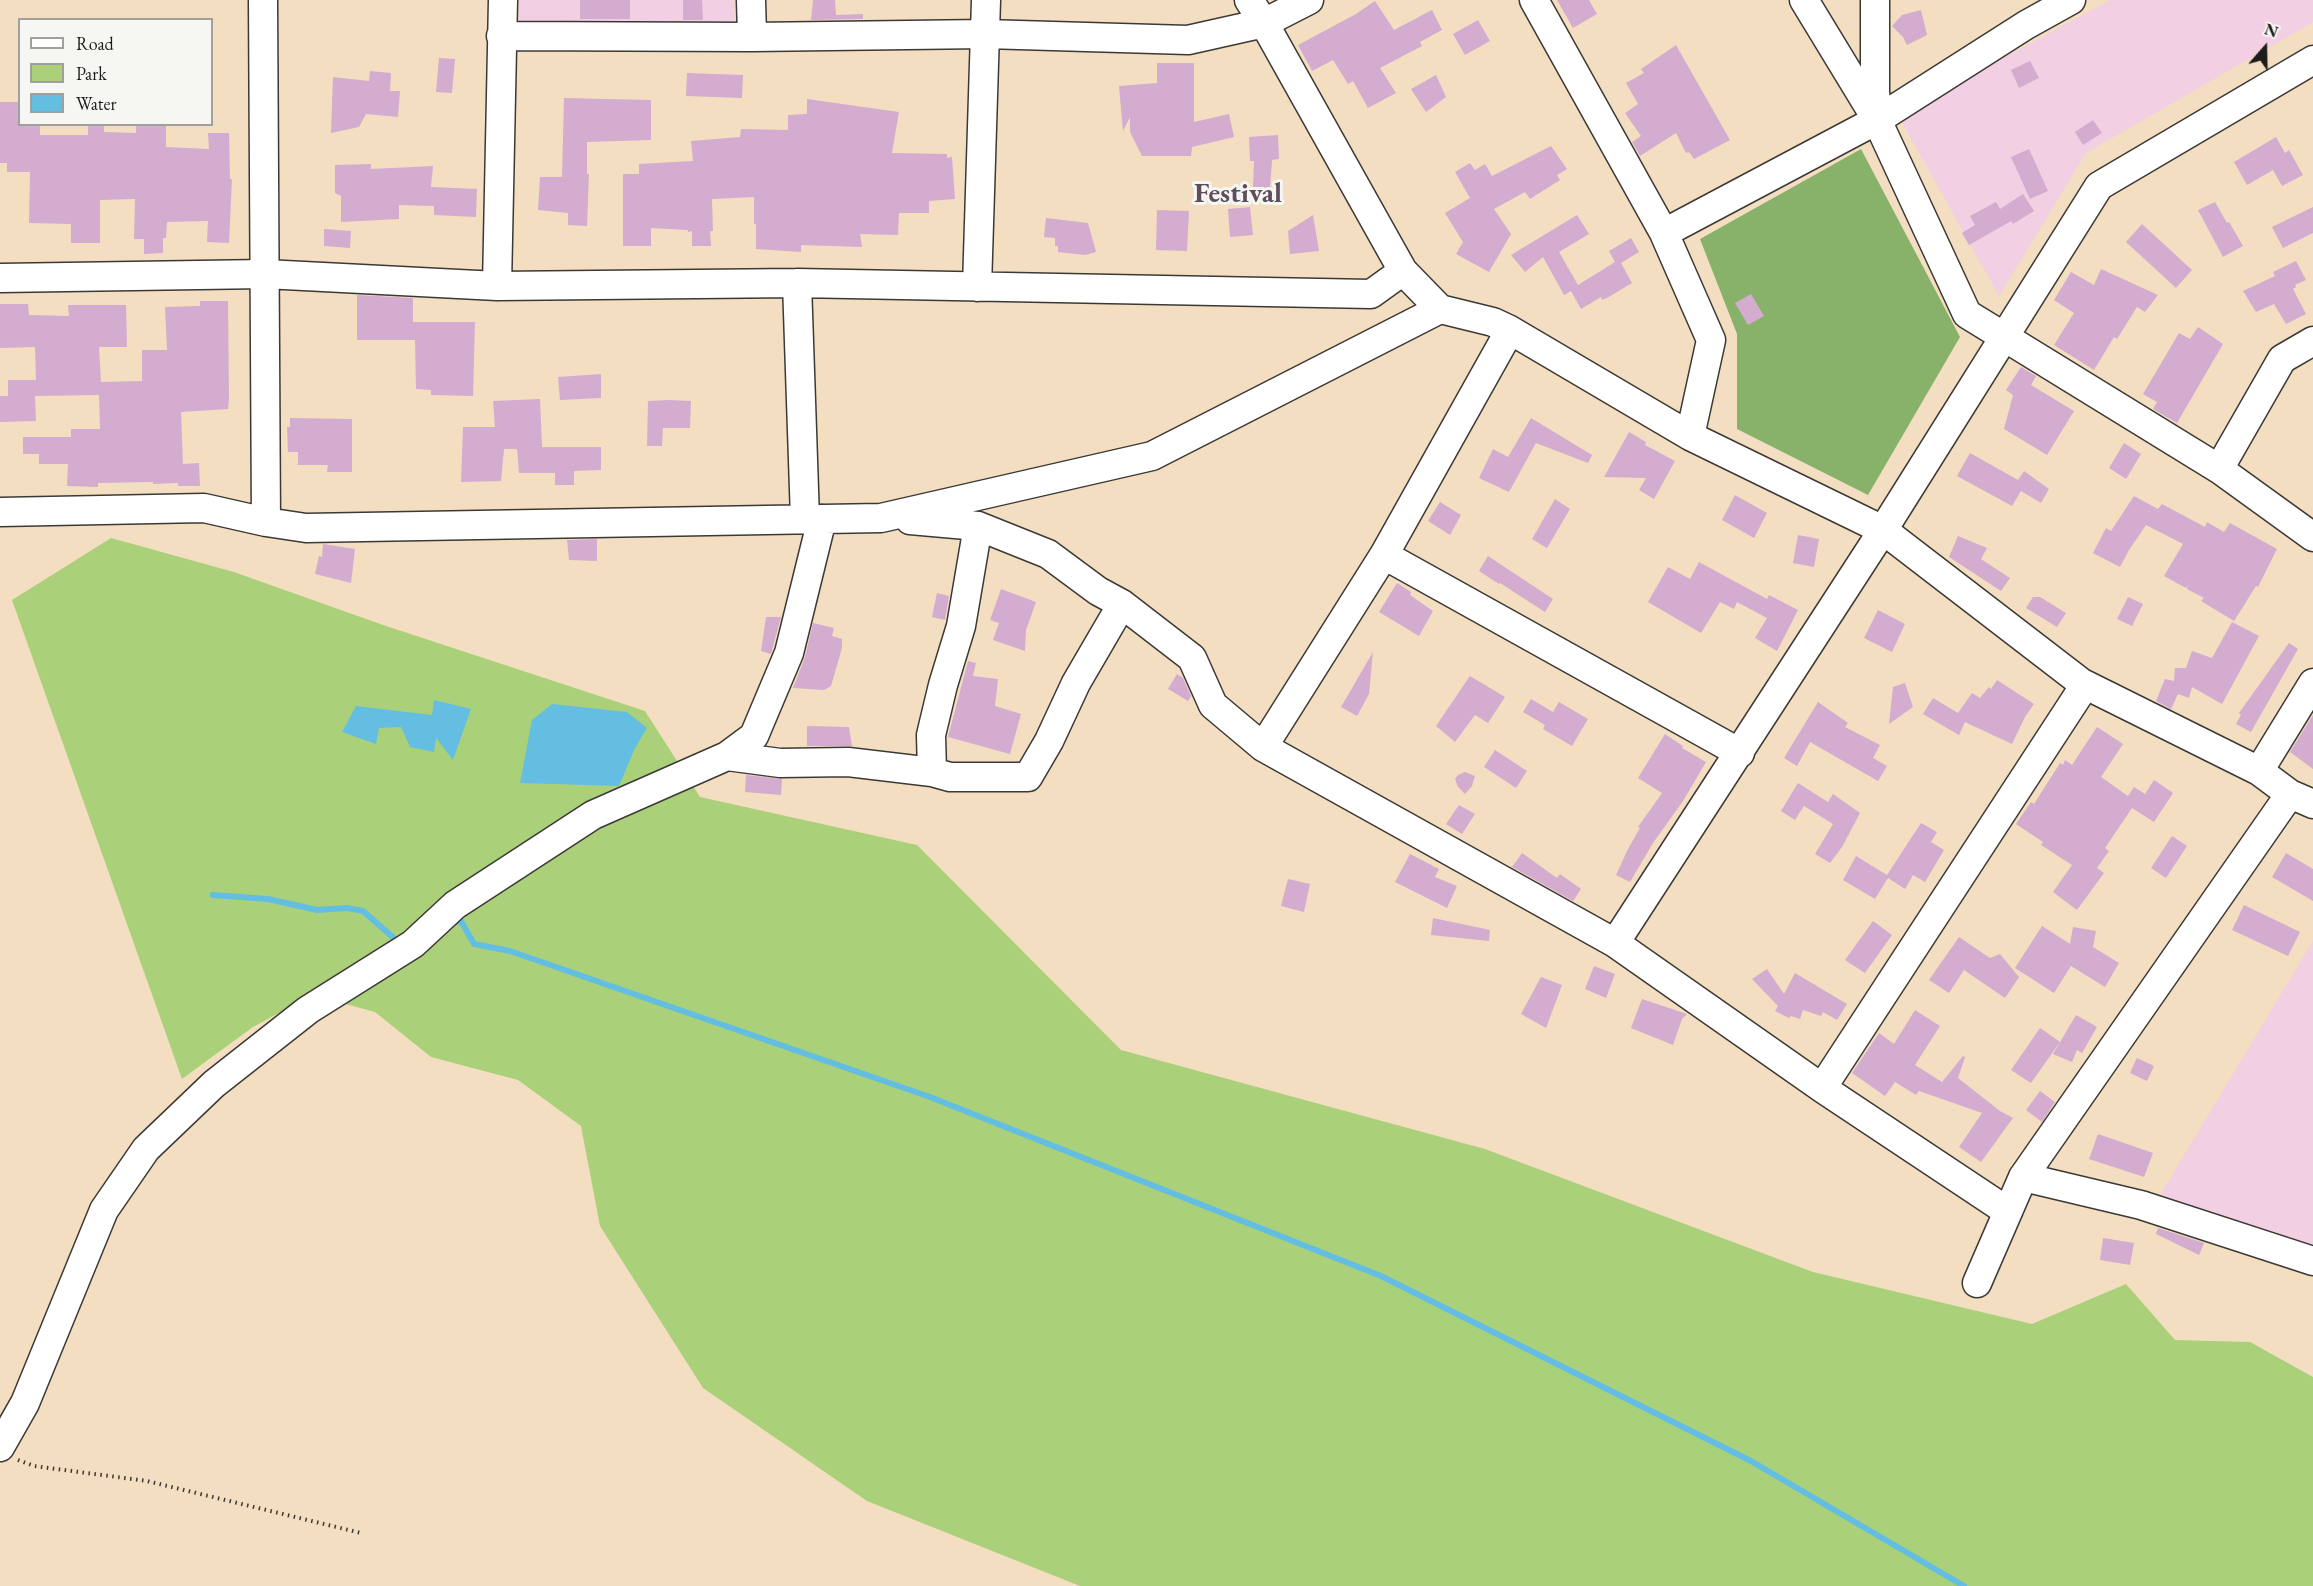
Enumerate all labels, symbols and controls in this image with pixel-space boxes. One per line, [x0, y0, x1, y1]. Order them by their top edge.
legend [18, 18, 213, 126]
north arrow [2235, 18, 2295, 78]
text: N [2262, 19, 2281, 43]
text: Road [76, 32, 114, 55]
text: Park [76, 62, 107, 85]
text: Water [76, 92, 117, 115]
district label: Festival [1194, 177, 1282, 211]

